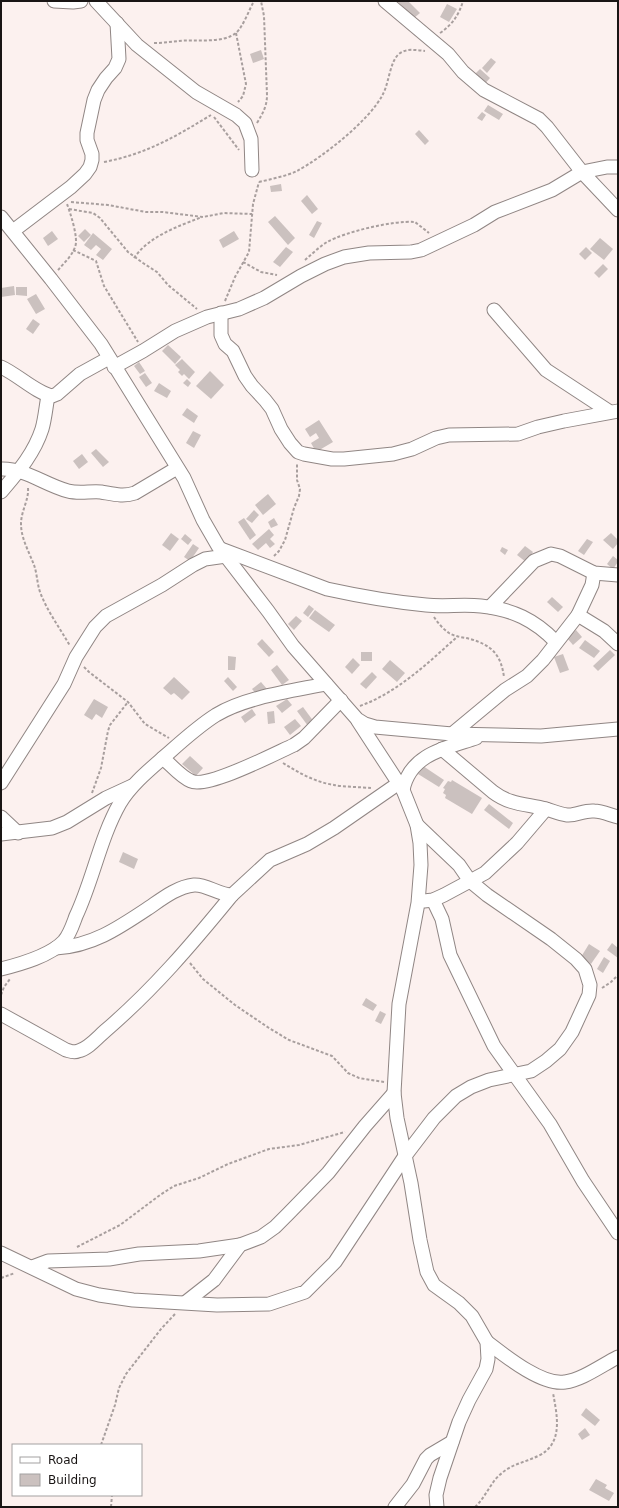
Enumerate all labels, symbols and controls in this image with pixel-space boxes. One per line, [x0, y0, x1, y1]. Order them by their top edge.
legend [12, 1444, 142, 1496]
text: Road [48, 1453, 78, 1467]
text: Building [48, 1473, 97, 1487]

